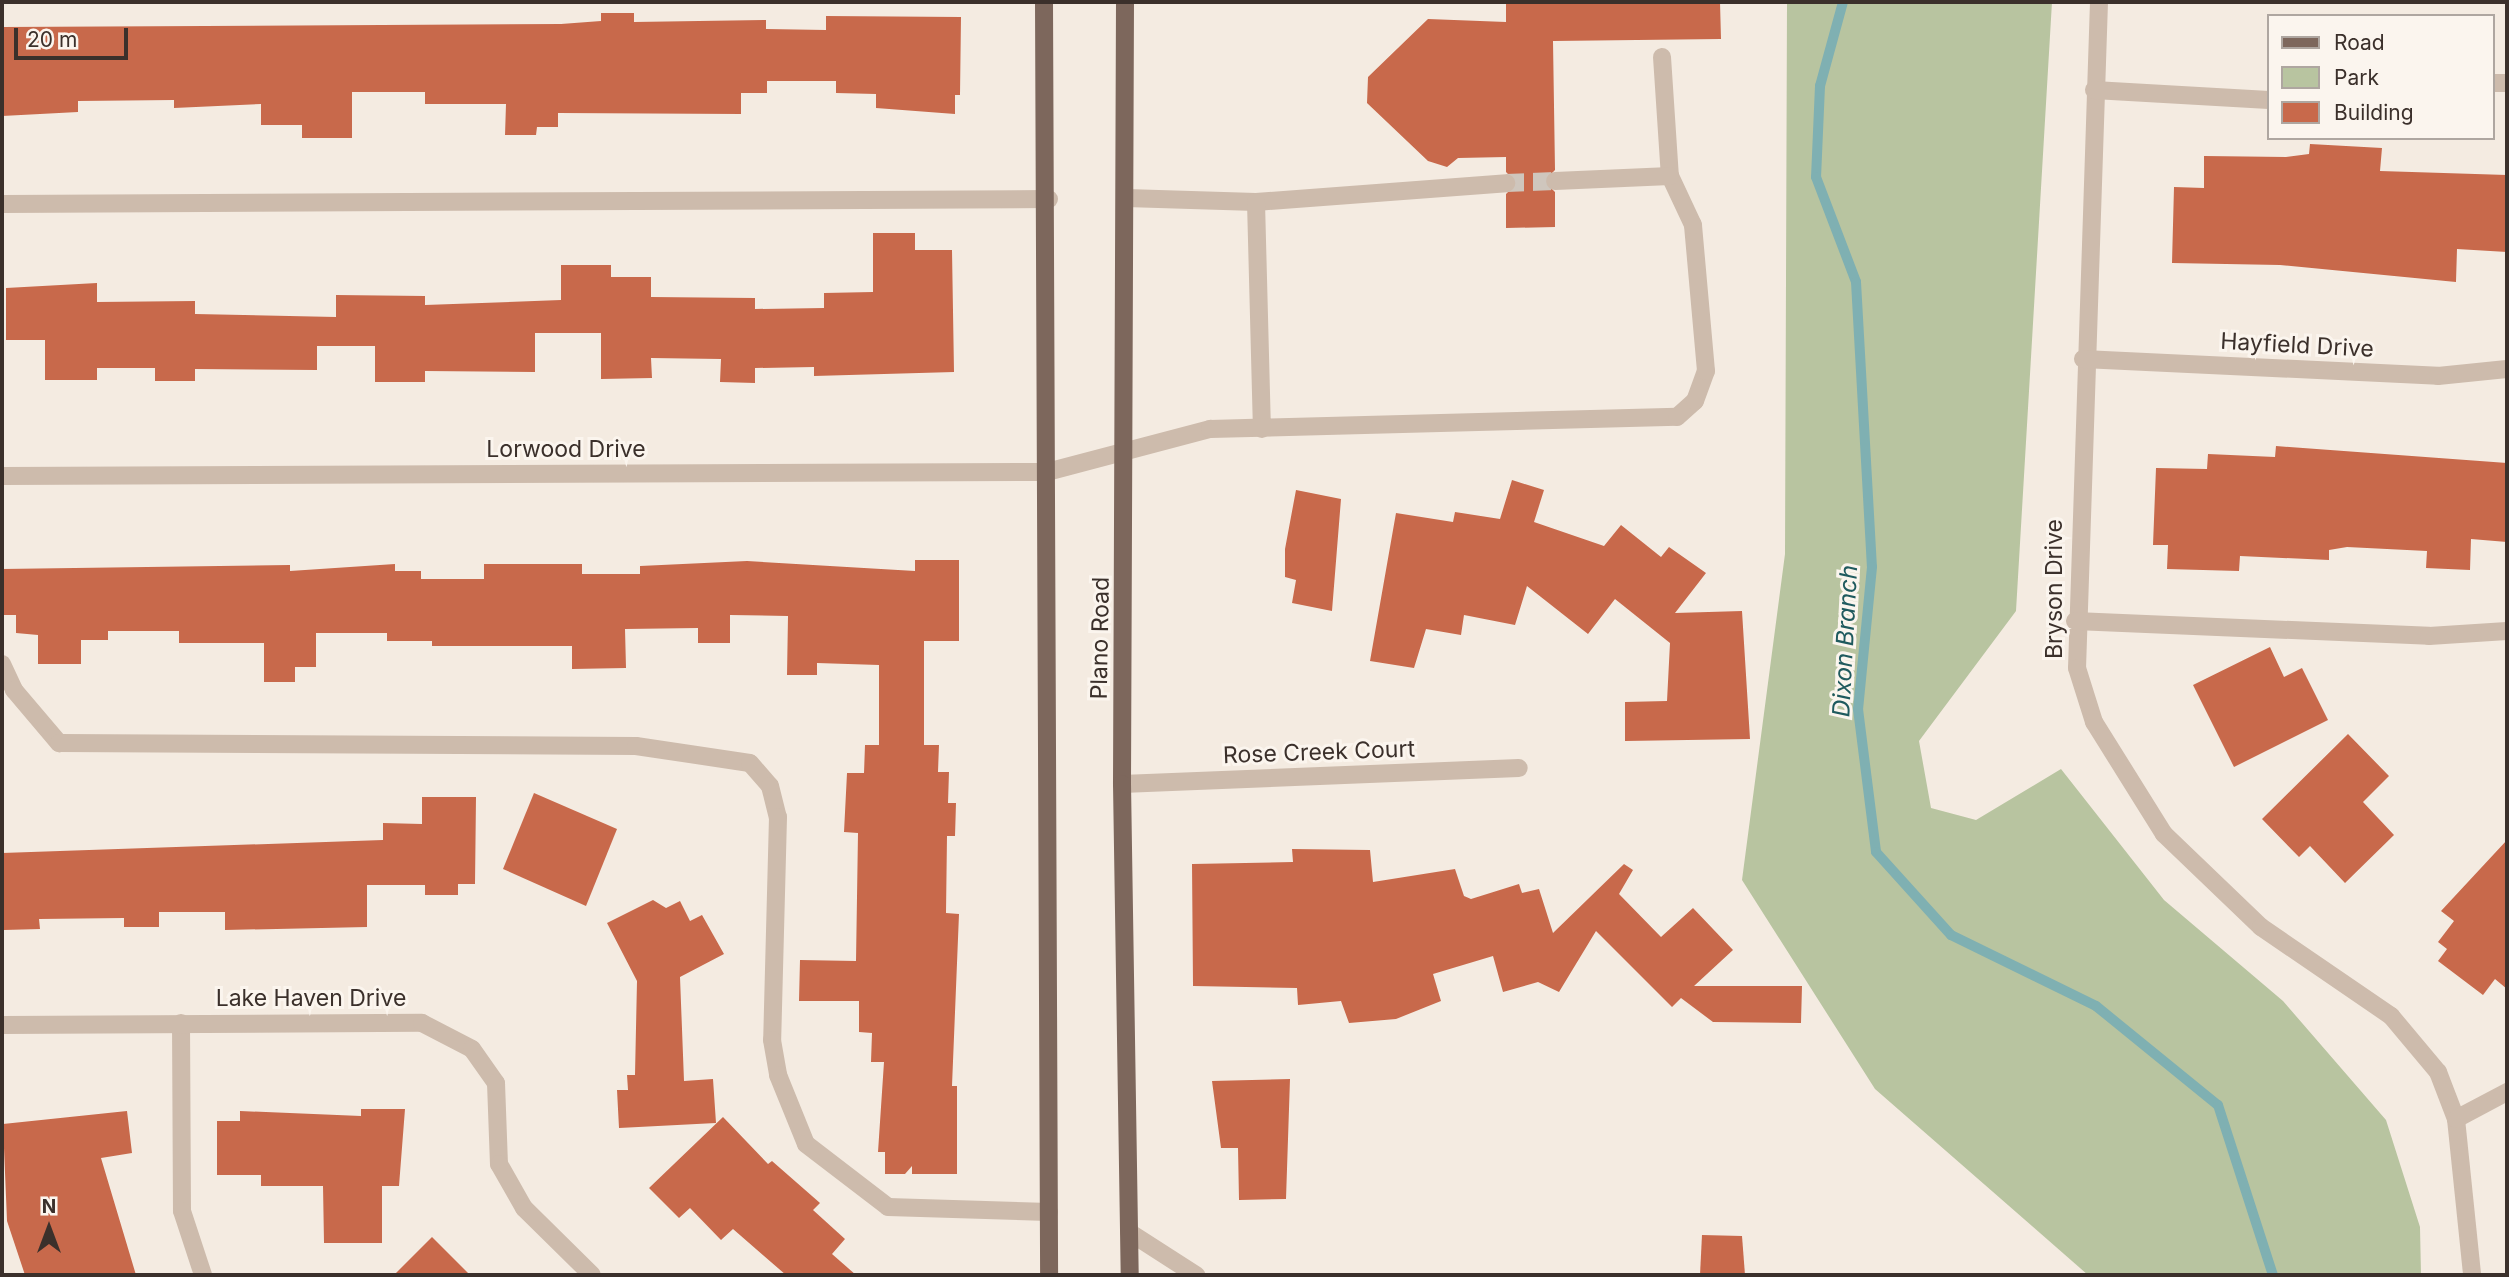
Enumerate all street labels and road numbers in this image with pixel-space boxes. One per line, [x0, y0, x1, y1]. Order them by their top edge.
street label: Hayfield Drive [2220, 327, 2374, 363]
street label: Lorwood Drive [486, 435, 646, 463]
street label: Bryson Drive [2040, 519, 2068, 659]
street label: Plano Road [1085, 577, 1115, 699]
street label: Rose Creek Court [1223, 735, 1415, 769]
street label: Lake Haven Drive [216, 984, 406, 1012]

